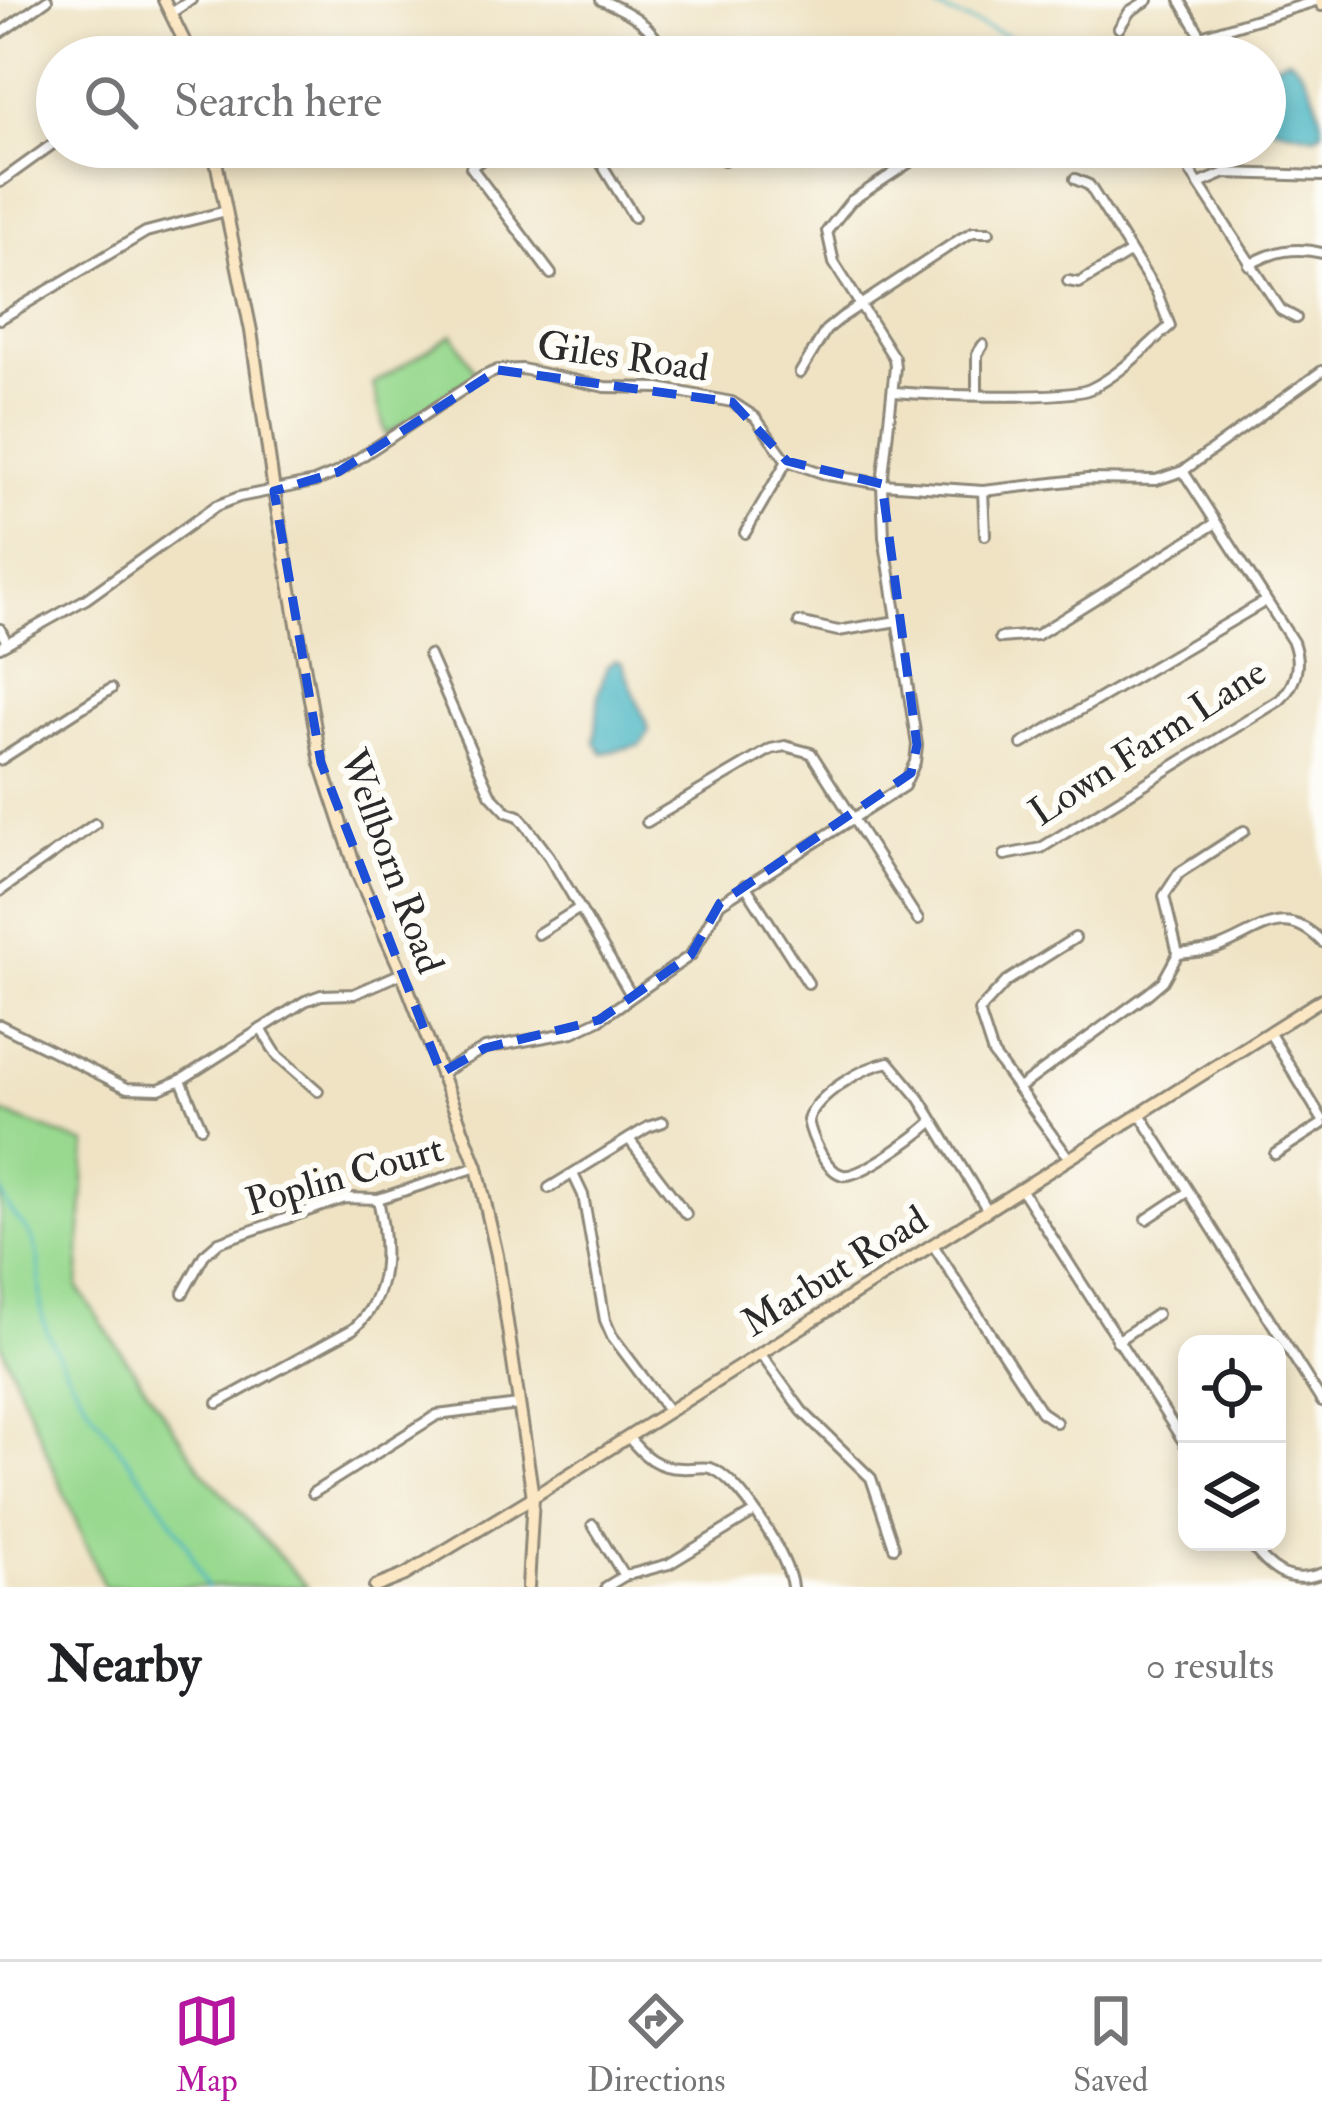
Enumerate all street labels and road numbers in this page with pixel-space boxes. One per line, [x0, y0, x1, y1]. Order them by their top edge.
street label: Giles Road [534, 320, 712, 393]
street label: Lown Farm Lane [1020, 648, 1275, 837]
street label: Wellborn Road [328, 742, 455, 980]
street label: Poplin Court [240, 1124, 449, 1227]
street label: Marbut Road [733, 1195, 937, 1348]

